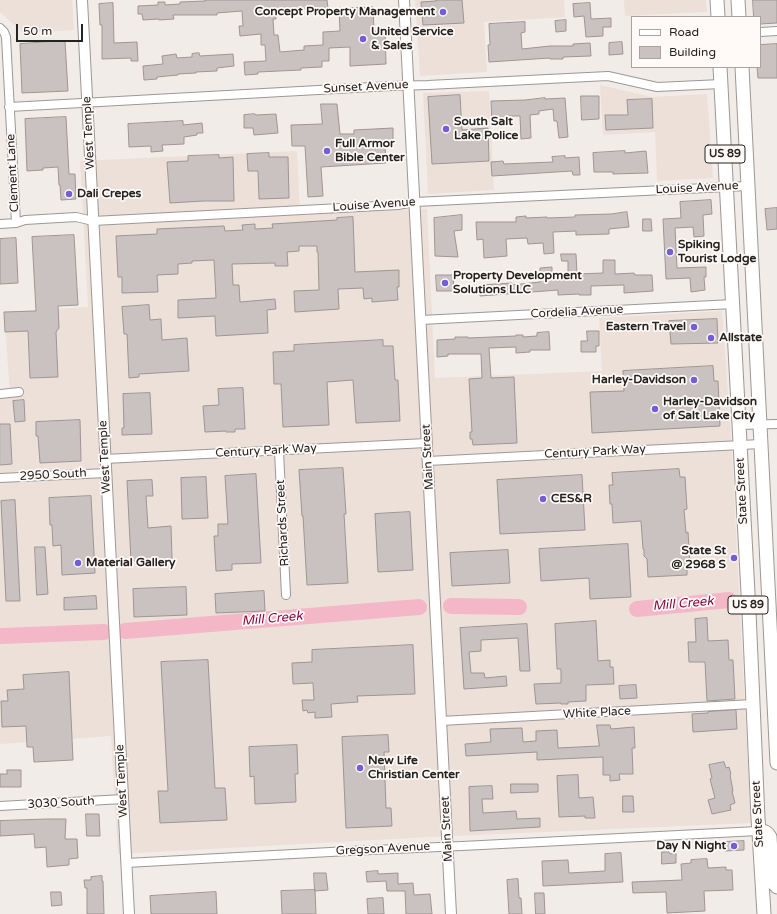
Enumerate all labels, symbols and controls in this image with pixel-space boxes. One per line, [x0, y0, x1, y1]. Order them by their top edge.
place label: Concept Property Management [255, 5, 435, 19]
marker: Concept Property Management [438, 7, 448, 17]
scale bar [18, 16, 85, 42]
legend [631, 16, 761, 68]
text: 50 m [23, 24, 52, 38]
place label: United Service & Sales [371, 25, 453, 53]
text: Road [669, 25, 699, 39]
marker: United Service & Sales [358, 34, 368, 44]
text: Building [669, 45, 716, 59]
street label: Sunset Avenue [323, 78, 409, 96]
street label: West Temple [80, 96, 98, 170]
place label: South Salt Lake Police [454, 115, 518, 143]
marker: South Salt Lake Police [441, 124, 451, 134]
street label: Clement Lane [4, 133, 22, 213]
place label: Full Armor Bible Center [335, 137, 405, 165]
road number: US 89 [705, 145, 745, 163]
marker: Full Armor Bible Center [322, 146, 332, 156]
street label: Louise Avenue [655, 179, 739, 197]
place label: Dali Crepes [77, 187, 141, 201]
marker: Dali Crepes [64, 189, 74, 199]
street label: Louise Avenue [332, 195, 416, 215]
place label: Spiking Tourist Lodge [678, 238, 756, 266]
marker: Spiking Tourist Lodge [665, 247, 675, 257]
place label: Property Development Solutions LLC [453, 269, 582, 297]
marker: Property Development Solutions LLC [440, 278, 450, 288]
street label: Cordelia Avenue [530, 302, 624, 322]
place label: Eastern Travel [606, 320, 686, 334]
marker: Eastern Travel [689, 322, 699, 332]
place label: Allstate [719, 331, 762, 345]
marker: Allstate [706, 333, 716, 343]
place label: Harley-Davidson [592, 373, 686, 387]
marker: Harley-Davidson [689, 375, 699, 385]
place label: Harley-Davidson of Salt Lake City [663, 395, 757, 423]
marker: Harley-Davidson of Salt Lake City [650, 404, 660, 414]
street label: West Temple [96, 420, 114, 494]
street label: Main Street [419, 424, 437, 490]
street label: Century Park Way [215, 441, 317, 461]
street label: Century Park Way [544, 442, 646, 462]
street label: State Street [733, 457, 751, 525]
street label: 2950 South [19, 466, 87, 484]
street label: Richards Street [274, 479, 292, 567]
place label: CES&R [551, 492, 592, 506]
marker: CES&R [538, 494, 548, 504]
place label: State St @ 2968 S [671, 544, 726, 572]
marker: State St @ 2968 S [729, 553, 739, 563]
place label: Material Gallery [86, 556, 176, 570]
marker: Material Gallery [73, 558, 83, 568]
water label: Mill Creek [652, 594, 714, 614]
road number: US 89 [728, 596, 768, 614]
water label: Mill Creek [241, 609, 303, 629]
street label: White Place [563, 704, 631, 722]
street label: West Temple [113, 744, 131, 818]
place label: New Life Christian Center [368, 754, 460, 782]
marker: New Life Christian Center [355, 763, 365, 773]
street label: State Street [749, 780, 767, 848]
street label: 3030 South [27, 794, 95, 812]
street label: Main Street [438, 796, 456, 862]
street label: Gregson Avenue [336, 839, 430, 859]
place label: Day N Night [656, 839, 726, 853]
marker: Day N Night [729, 841, 739, 851]

